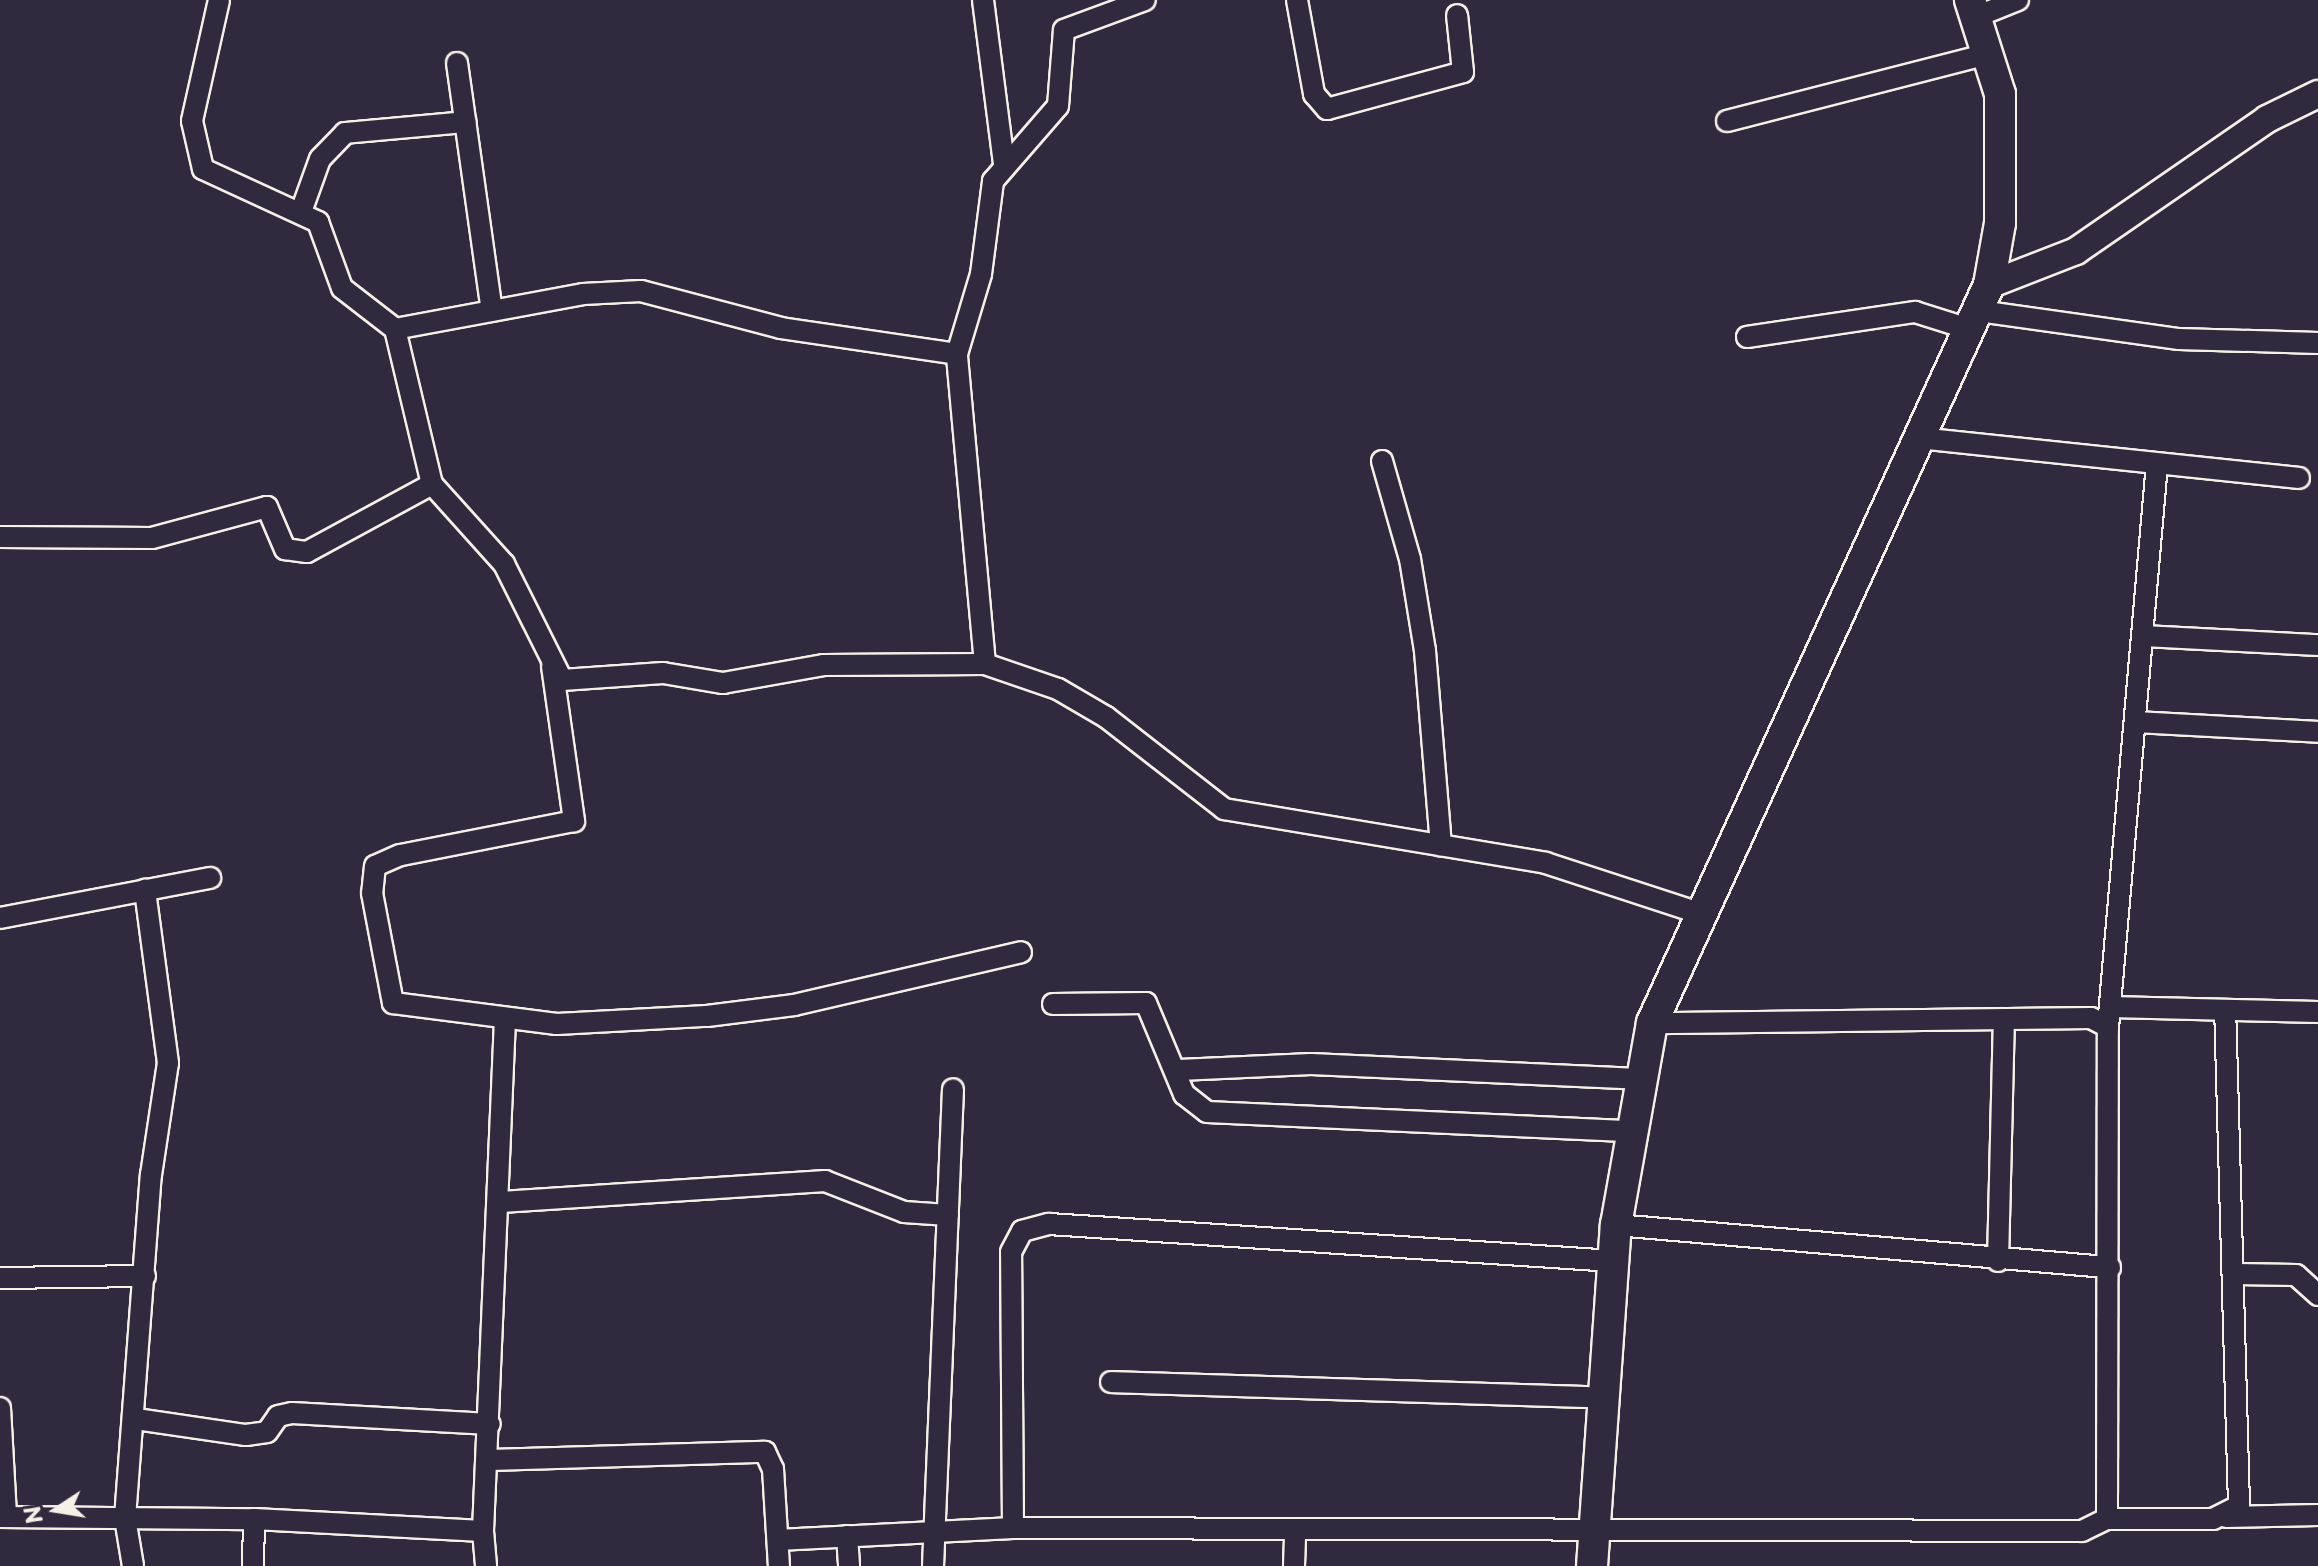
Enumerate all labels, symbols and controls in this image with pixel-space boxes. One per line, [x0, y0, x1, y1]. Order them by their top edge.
north arrow [16, 1470, 96, 1550]
text: N [14, 1503, 50, 1527]

